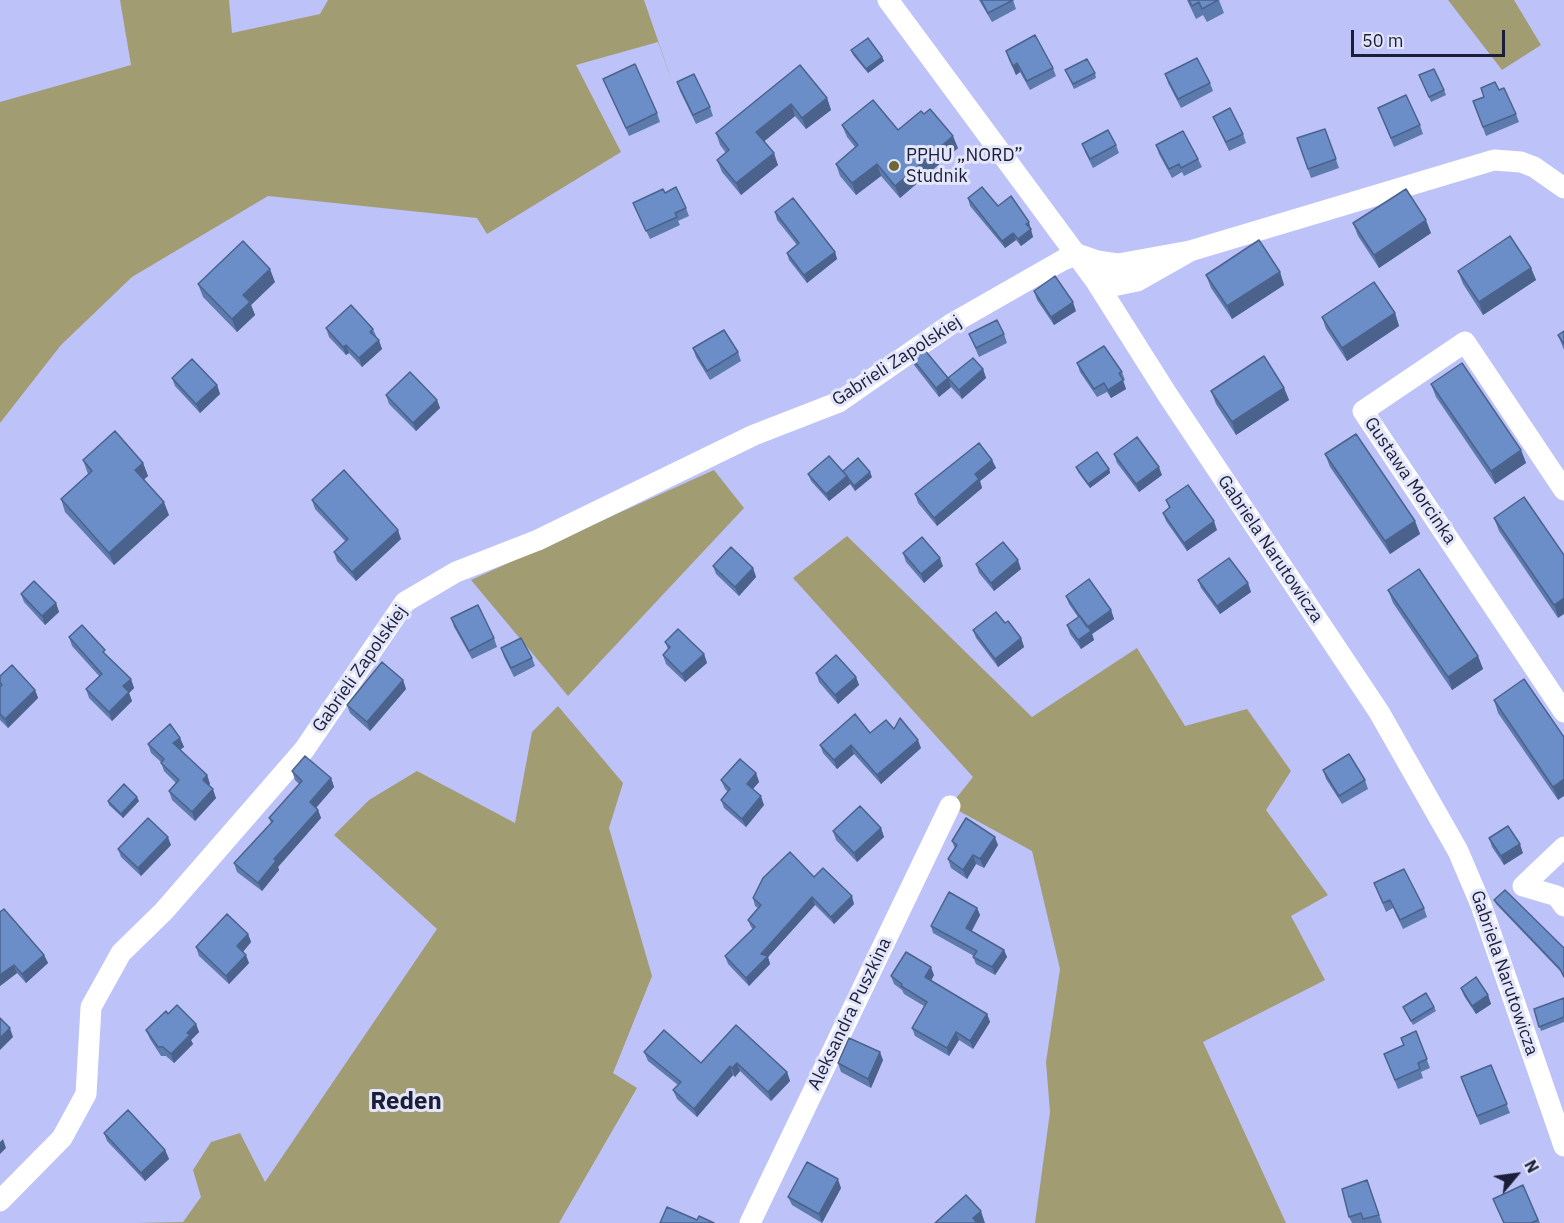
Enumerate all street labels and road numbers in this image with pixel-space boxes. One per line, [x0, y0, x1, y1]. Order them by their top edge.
street label: Gabrieli Zapolskiej [828, 311, 966, 411]
street label: Gustawa Morcinka [1359, 413, 1461, 549]
street label: Gabriela Narutowicza [1213, 471, 1327, 627]
street label: Gabrieli Zapolskiej [308, 601, 412, 737]
street label: Gabriela Narutowicza [1466, 888, 1542, 1058]
street label: Aleksandra Puszkina [804, 934, 896, 1094]

